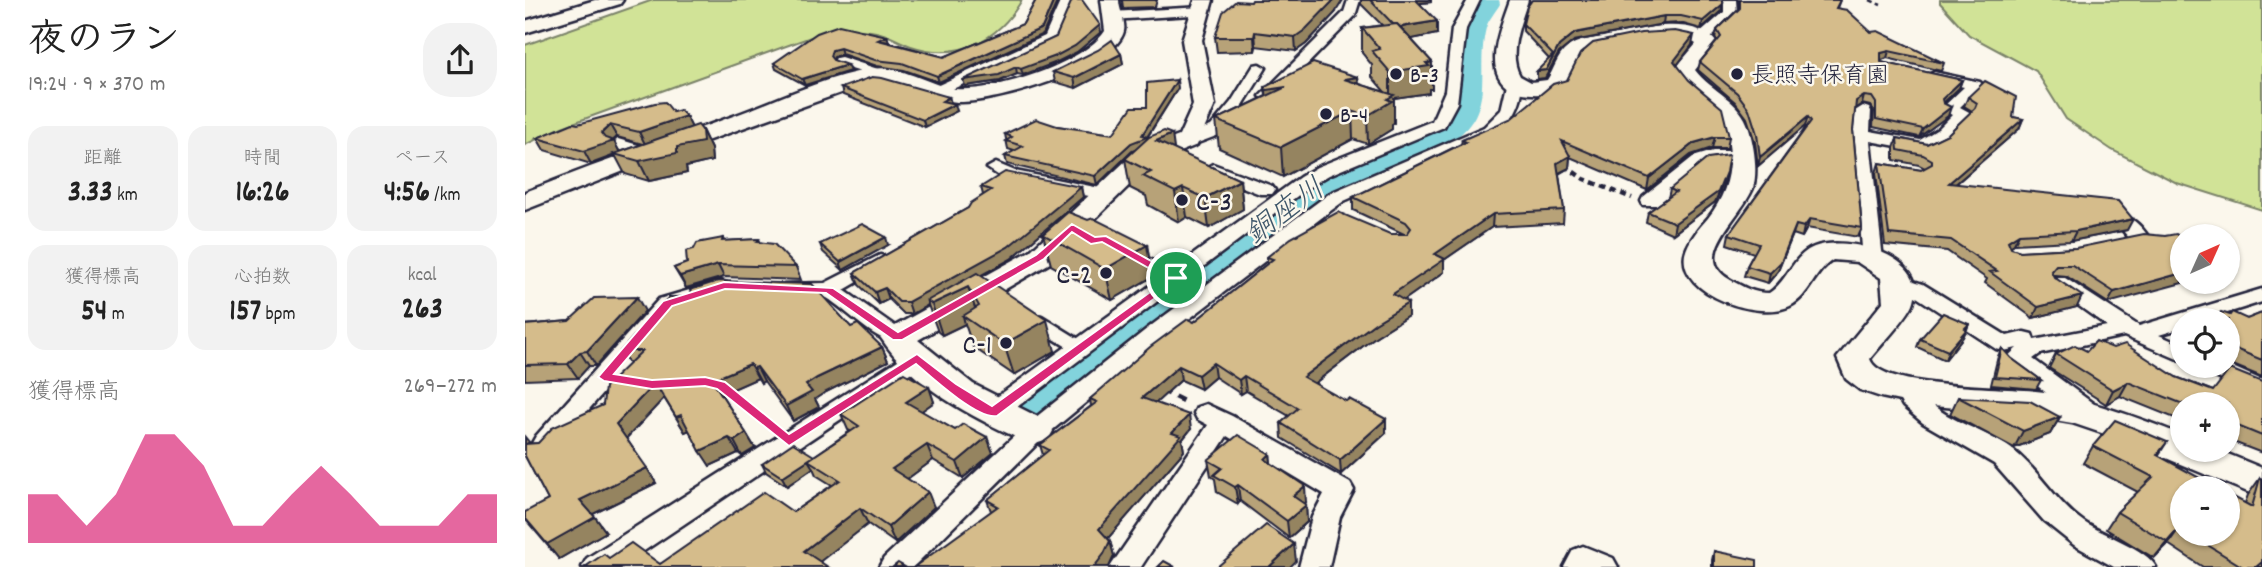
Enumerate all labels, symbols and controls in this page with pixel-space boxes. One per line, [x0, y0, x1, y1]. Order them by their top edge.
text: 夜のラン [28, 15, 180, 70]
button: share [423, 23, 497, 97]
place label: B-3 [1410, 61, 1439, 94]
place label: 長照寺保育園 [1751, 61, 1889, 94]
marker: B-3 [1388, 66, 1404, 82]
marker: 長照寺保育園 [1729, 66, 1745, 82]
text: 19:24 · 9 × 370 m [28, 69, 165, 102]
place label: B-4 [1340, 101, 1368, 134]
marker: B-4 [1318, 106, 1334, 122]
text: 距離 [84, 146, 122, 173]
text: 時間 [243, 146, 282, 173]
text: ペース [394, 146, 450, 173]
water label: 銅座川 [1238, 170, 1336, 257]
text: 3.33 [68, 173, 113, 216]
text: 16:26 [235, 173, 290, 216]
text: 4:56 [384, 173, 430, 216]
text: km [113, 183, 138, 210]
text: /km [430, 183, 460, 210]
place label: C-3 [1196, 185, 1232, 225]
marker: C-3 [1174, 192, 1190, 208]
north arrow [2170, 224, 2240, 294]
map controls [2170, 224, 2240, 546]
pin [1146, 248, 1206, 308]
place label: C-2 [1056, 258, 1092, 298]
icon: arrive [1157, 259, 1195, 297]
text: kcal [408, 263, 437, 290]
text: 獲得標高 [65, 265, 141, 292]
text: 心拍数 [234, 265, 291, 292]
marker: C-2 [1098, 265, 1114, 281]
text: 263 [402, 290, 443, 333]
text: 54 [81, 292, 107, 335]
text: 157 [229, 292, 261, 335]
text: m [107, 302, 125, 329]
text: bpm [261, 302, 296, 329]
button: locate [2170, 308, 2240, 378]
place label: C-1 [962, 328, 992, 368]
marker: C-1 [998, 335, 1014, 351]
text: 269–272 m [404, 371, 497, 404]
text: 獲得標高 [28, 377, 120, 410]
button: + [2170, 392, 2240, 462]
button: − [2170, 476, 2240, 546]

